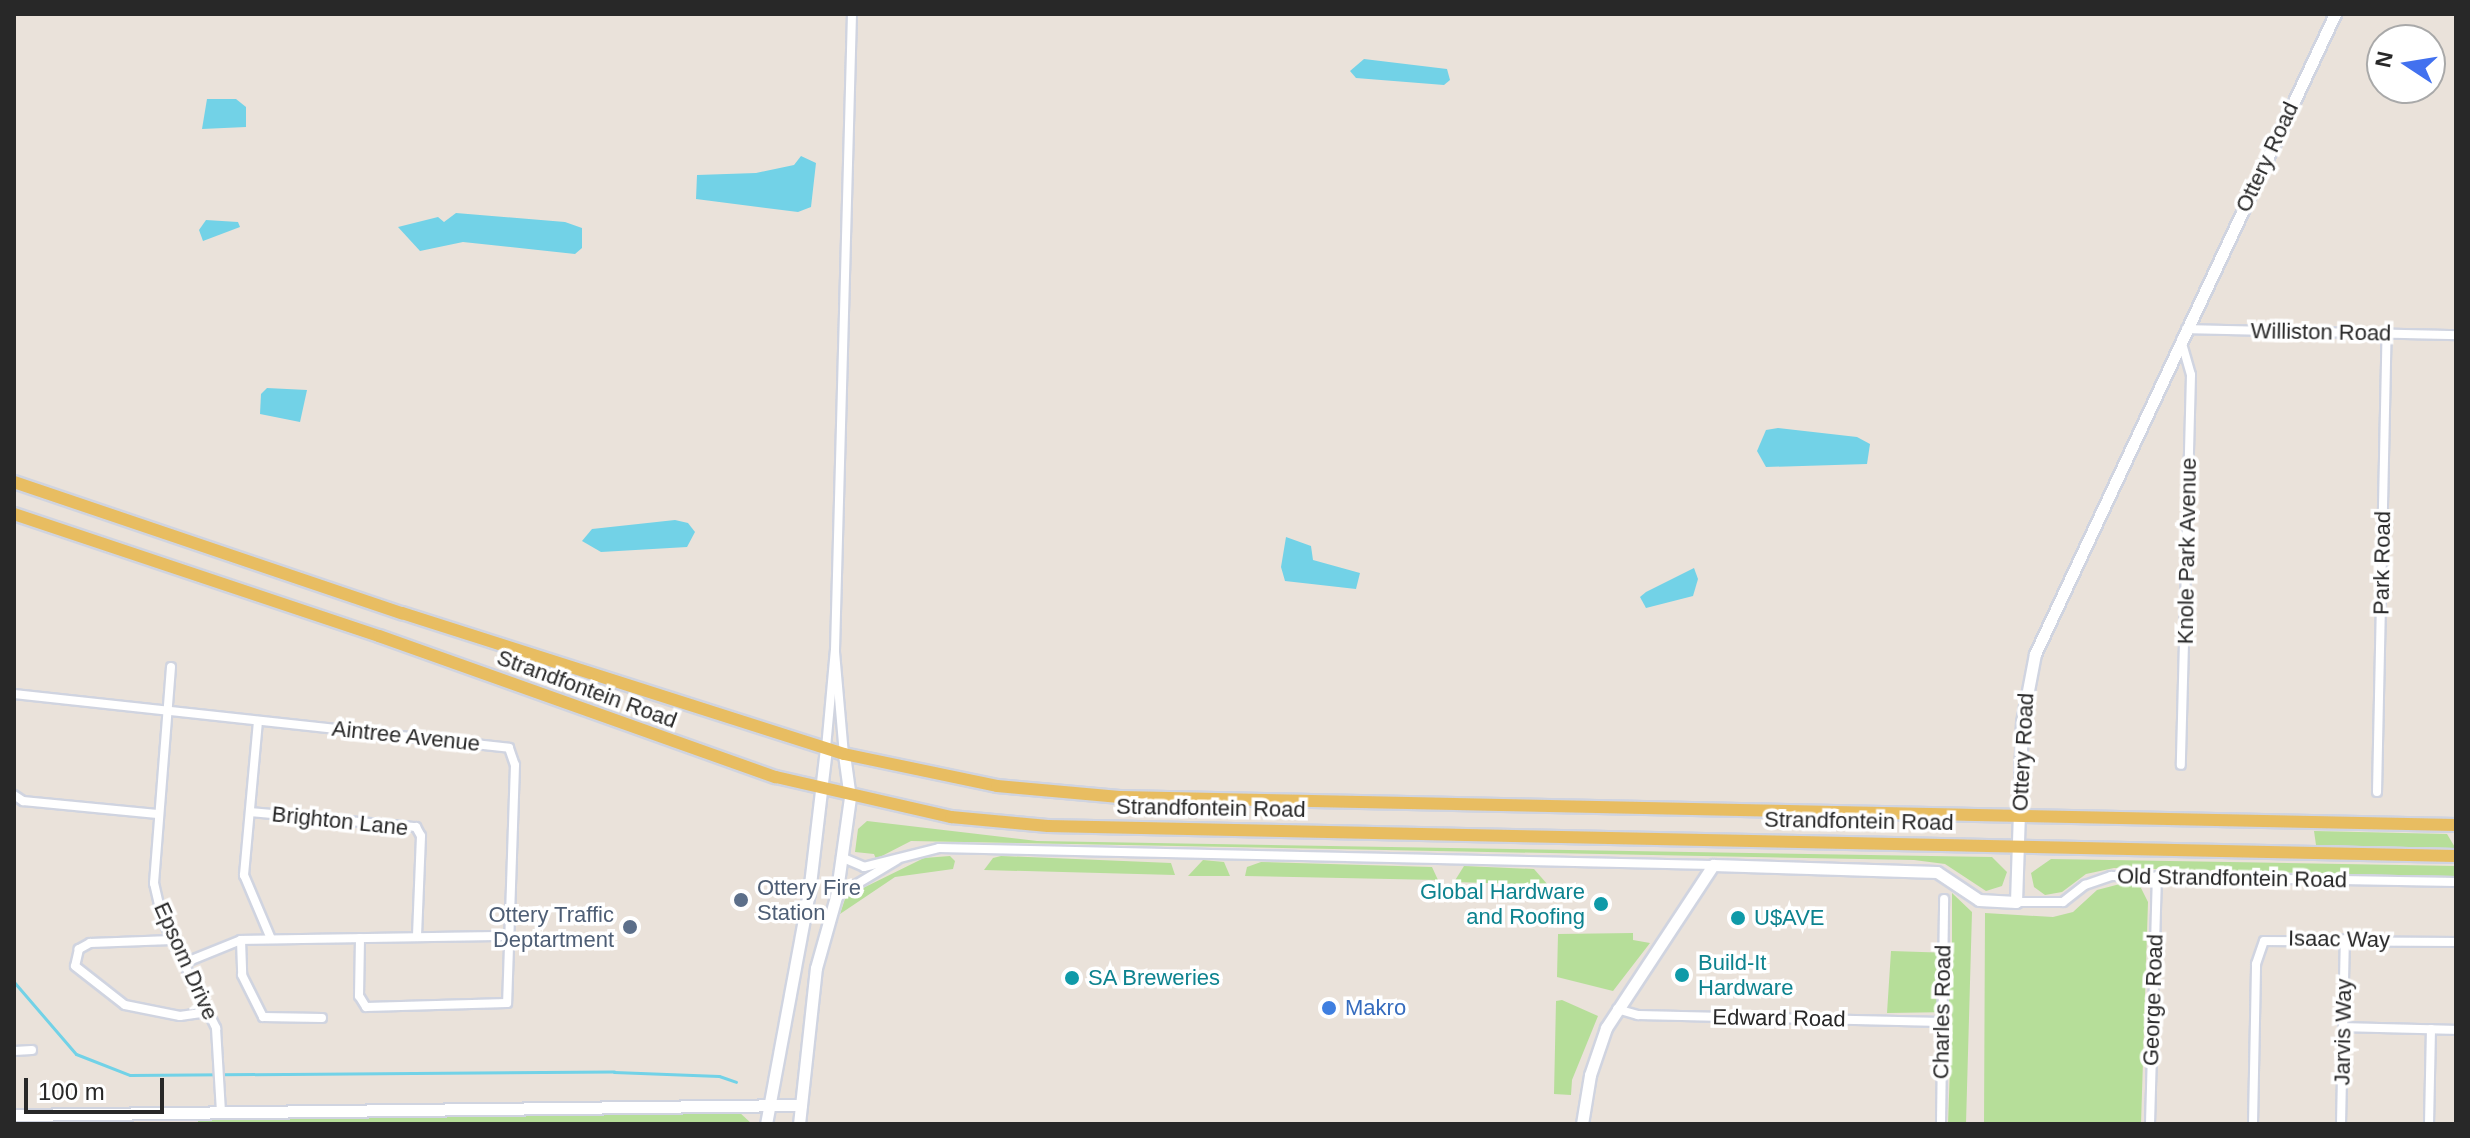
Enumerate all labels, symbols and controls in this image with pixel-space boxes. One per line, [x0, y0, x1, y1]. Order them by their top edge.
north arrow [2366, 24, 2446, 104]
text: N [2370, 49, 2398, 70]
street label: Ottery Road [2230, 98, 2304, 216]
street label: Williston Road [2250, 318, 2392, 346]
street label: Knole Park Avenue [2172, 457, 2202, 645]
street label: Park Road [2368, 511, 2396, 615]
street label: Strandfontein Road [493, 644, 681, 734]
street label: Ottery Road [2007, 692, 2039, 812]
street label: Aintree Avenue [330, 715, 482, 757]
street label: Strandfontein Road [1116, 793, 1306, 823]
street label: Brighton Lane [270, 801, 410, 841]
street label: Strandfontein Road [1764, 806, 1954, 836]
street label: Old Strandfontein Road [2117, 863, 2347, 893]
place label: Ottery Fire Station [757, 874, 861, 926]
place label: Global Hardware and Roofing [1420, 878, 1585, 930]
marker: Ottery Fire Station [732, 891, 750, 909]
marker: Global Hardware and Roofing [1592, 895, 1610, 913]
street label: Epsom Drive [148, 898, 224, 1024]
place label: Ottery Traffic Deptartment [488, 901, 614, 952]
place label: U$AVE [1754, 905, 1825, 931]
marker: U$AVE [1729, 909, 1747, 927]
marker: Ottery Traffic Deptartment [621, 918, 639, 936]
street label: Isaac Way [2288, 925, 2390, 953]
street label: George Road [2138, 934, 2168, 1066]
street label: Charles Road [1928, 945, 1956, 1079]
place label: Build-It Hardware [1698, 949, 1793, 1000]
place label: SA Breweries [1088, 965, 1221, 991]
marker: Build-It Hardware [1673, 966, 1691, 984]
marker: SA Breweries [1063, 969, 1081, 987]
street label: Jarvis Way [2329, 978, 2357, 1086]
place label: Makro [1345, 995, 1406, 1021]
marker: Makro [1320, 999, 1338, 1017]
street label: Edward Road [1712, 1004, 1846, 1032]
scale bar [28, 1062, 168, 1112]
text: 100 m [38, 1078, 105, 1105]

